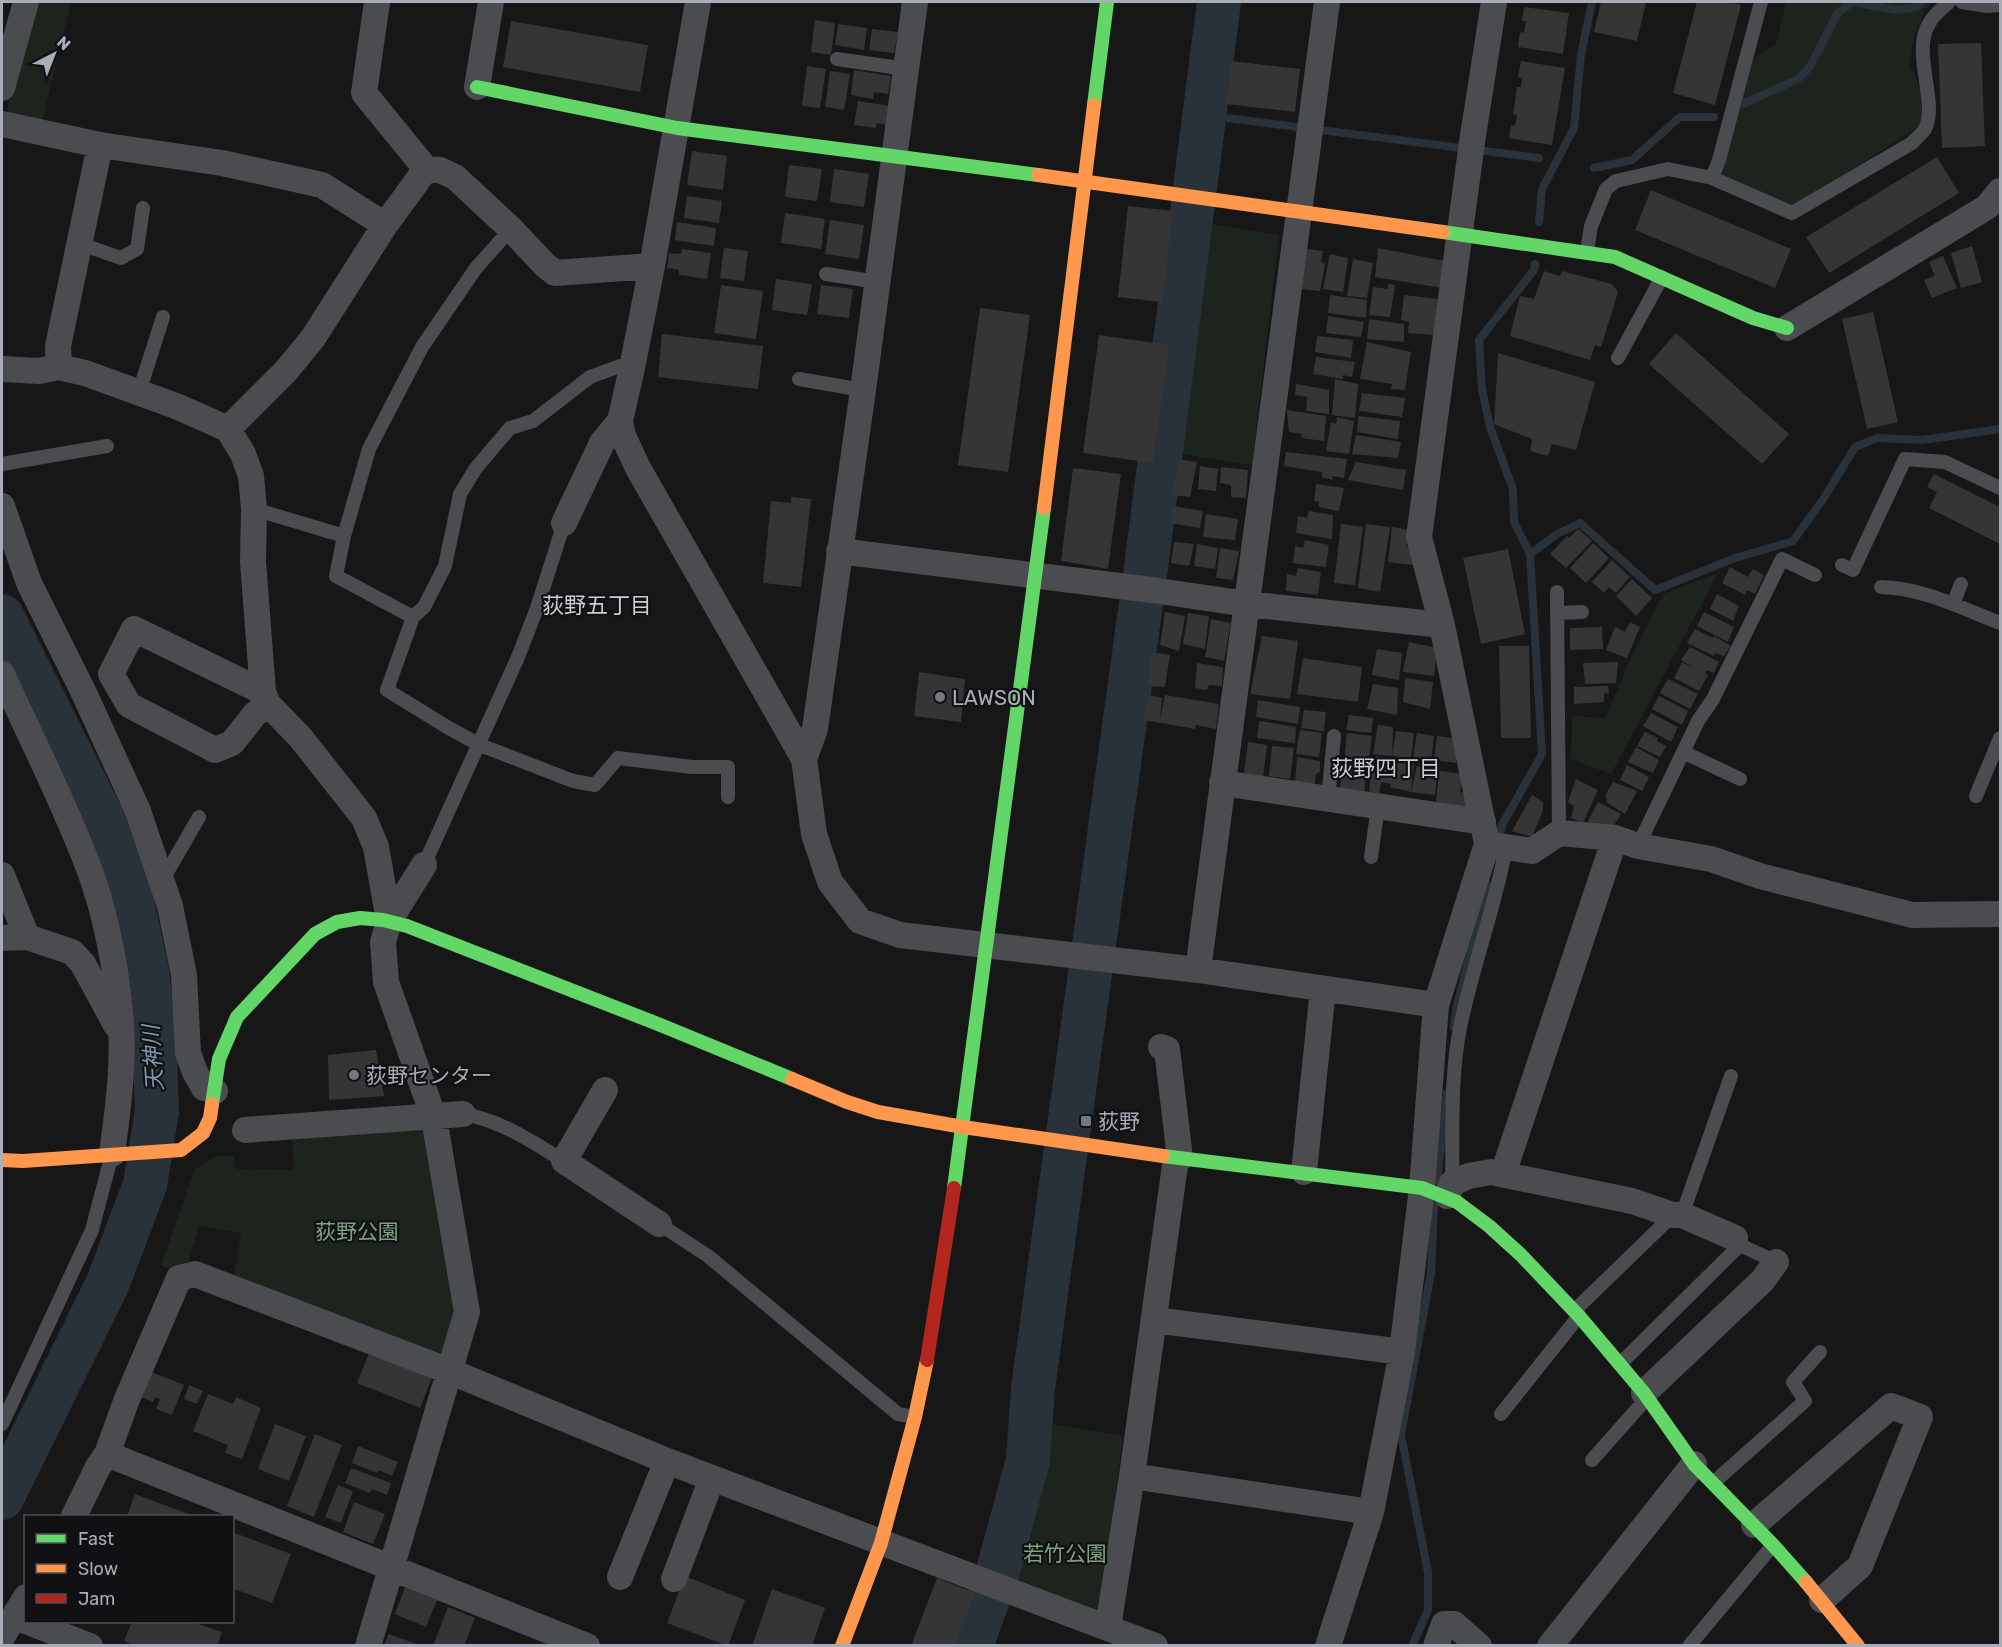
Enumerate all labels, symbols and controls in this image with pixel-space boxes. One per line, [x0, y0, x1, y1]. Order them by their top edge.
north arrow [24, 24, 84, 84]
text: N [53, 32, 74, 54]
district label: 荻野五丁目 [542, 592, 652, 619]
place label: LAWSON [952, 685, 1036, 710]
marker: LAWSON [933, 690, 947, 704]
district label: 荻野四丁目 [1331, 755, 1441, 782]
water label: 天神川 [137, 1022, 169, 1092]
place label: 荻野センター [366, 1063, 492, 1088]
marker: 荻野センター [347, 1068, 361, 1082]
place label: 荻野 [1098, 1109, 1140, 1134]
marker: 荻野 [1079, 1114, 1093, 1128]
park label: 荻野公園 [315, 1219, 399, 1244]
legend [24, 1515, 234, 1623]
text: Fast [78, 1528, 114, 1550]
park label: 若竹公園 [1023, 1541, 1107, 1566]
text: Slow [78, 1558, 118, 1580]
text: Jam [78, 1588, 115, 1610]

